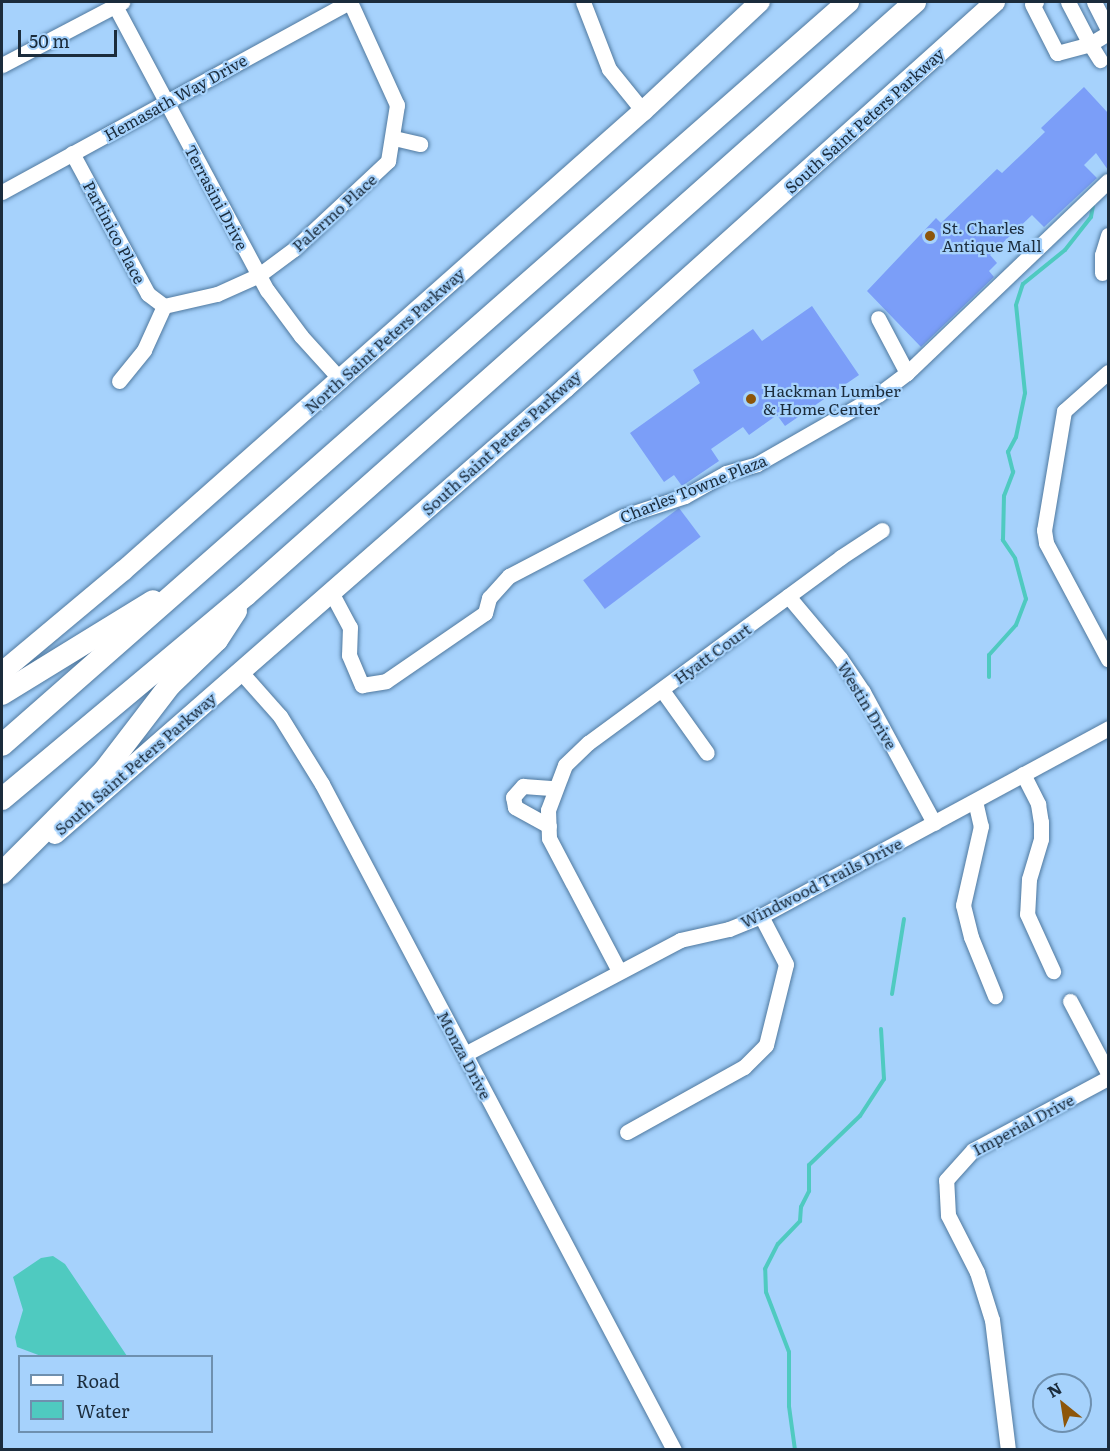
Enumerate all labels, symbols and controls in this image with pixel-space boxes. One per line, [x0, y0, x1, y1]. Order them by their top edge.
scale bar [21, 18, 120, 56]
text: 50 m [29, 27, 70, 54]
street label: South Saint Peters Parkway [780, 43, 948, 197]
street label: Hemasath Way Drive [100, 50, 250, 144]
street label: Terrasini Drive [181, 141, 253, 253]
street label: Palermo Place [288, 169, 380, 255]
street label: Partinico Place [80, 177, 150, 287]
place label: St. Charles Antique Mall [942, 217, 1042, 255]
marker: St. Charles Antique Mall [923, 229, 937, 243]
street label: North Saint Peters Parkway [300, 263, 468, 417]
street label: South Saint Peters Parkway [417, 365, 585, 519]
place label: Hackman Lumber & Home Center [763, 380, 901, 418]
marker: Hackman Lumber & Home Center [744, 392, 758, 406]
street label: Charles Towne Plaza [617, 450, 769, 526]
street label: Hyatt Court [670, 619, 754, 687]
street label: Westin Drive [834, 658, 902, 752]
street label: South Saint Peters Parkway [50, 688, 220, 838]
street label: Windwood Trails Drive [737, 833, 905, 931]
street label: Monza Drive [434, 1008, 496, 1102]
street label: Imperial Drive [969, 1089, 1077, 1159]
legend [18, 1355, 213, 1433]
text: Road [76, 1367, 120, 1394]
north arrow [1032, 1373, 1092, 1433]
text: N [1042, 1375, 1066, 1403]
text: Water [76, 1397, 129, 1424]

